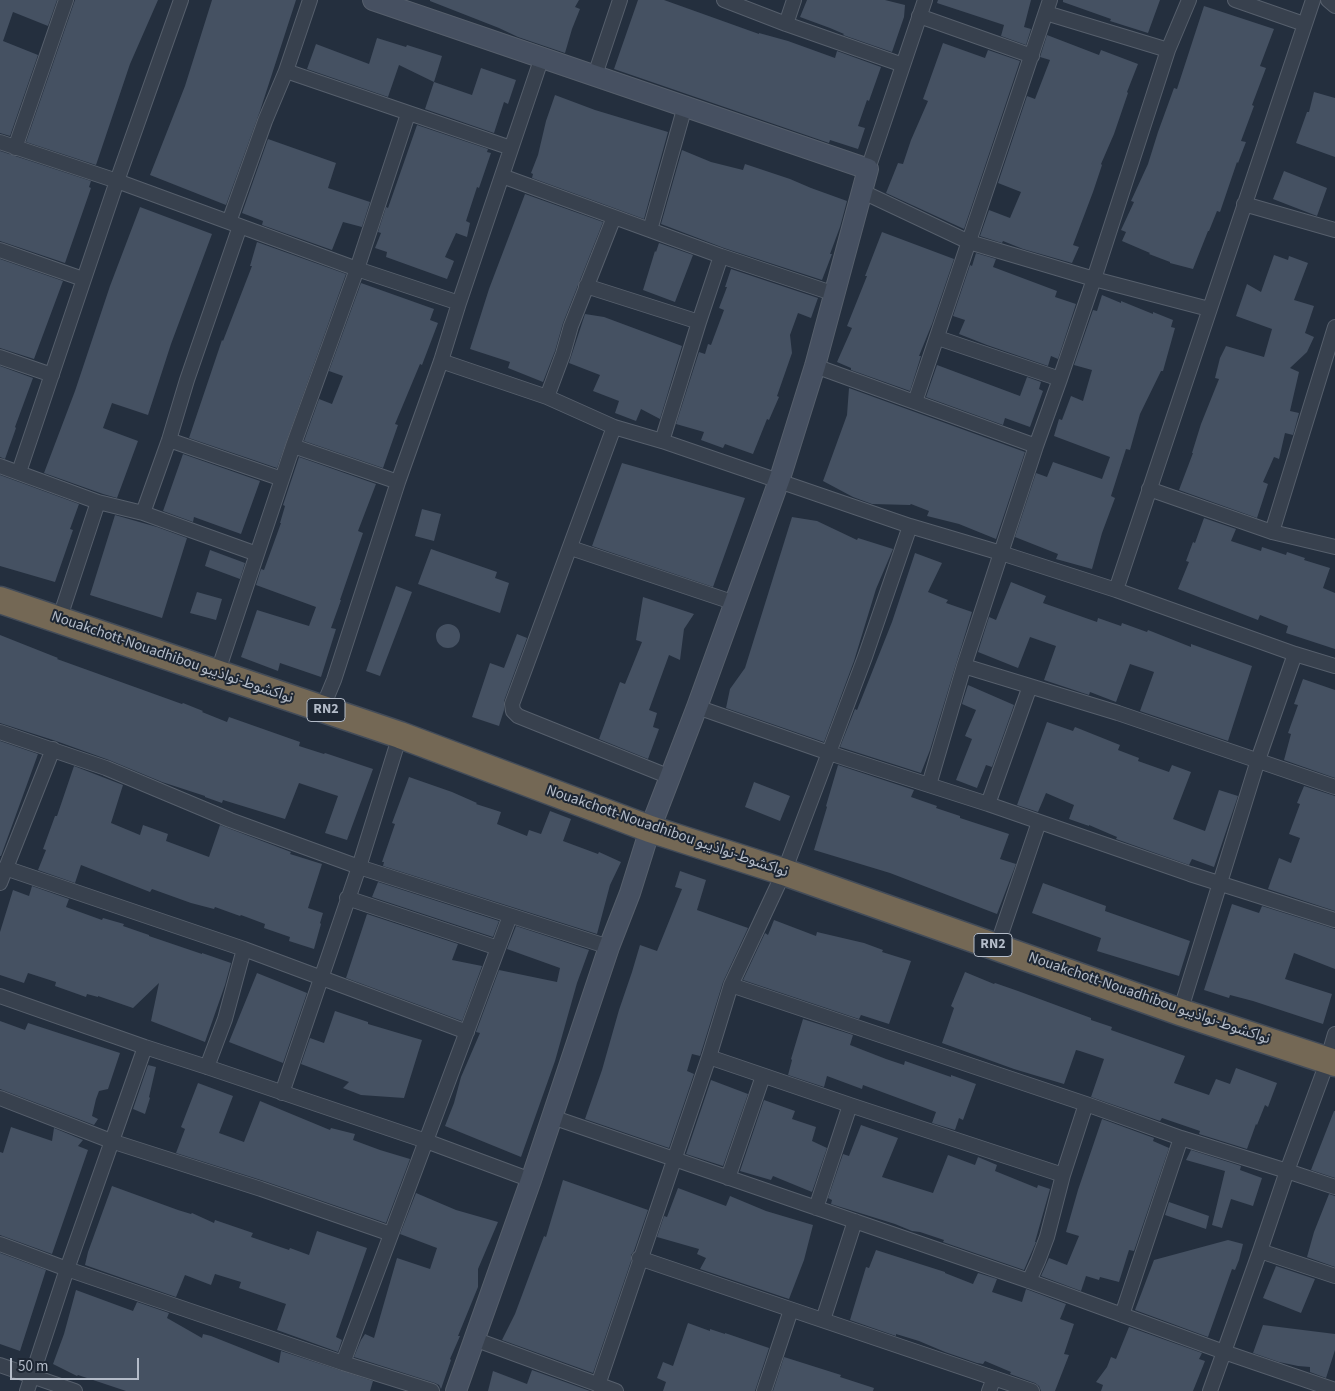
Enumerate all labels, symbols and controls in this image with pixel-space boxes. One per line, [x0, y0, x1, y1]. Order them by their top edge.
street label: Nouakchott-Nouadhibou نواكشوط-نواذيبو [49, 608, 295, 708]
road number: RN2 [307, 698, 345, 722]
street label: Nouakchott-Nouadhibou نواكشوط-نواذيبو [544, 782, 790, 882]
road number: RN2 [974, 934, 1012, 956]
street label: Nouakchott-Nouadhibou نواكشوط-نواذيبو [1026, 949, 1272, 1049]
scale bar [12, 1348, 141, 1380]
text: 50 m [18, 1356, 48, 1377]

